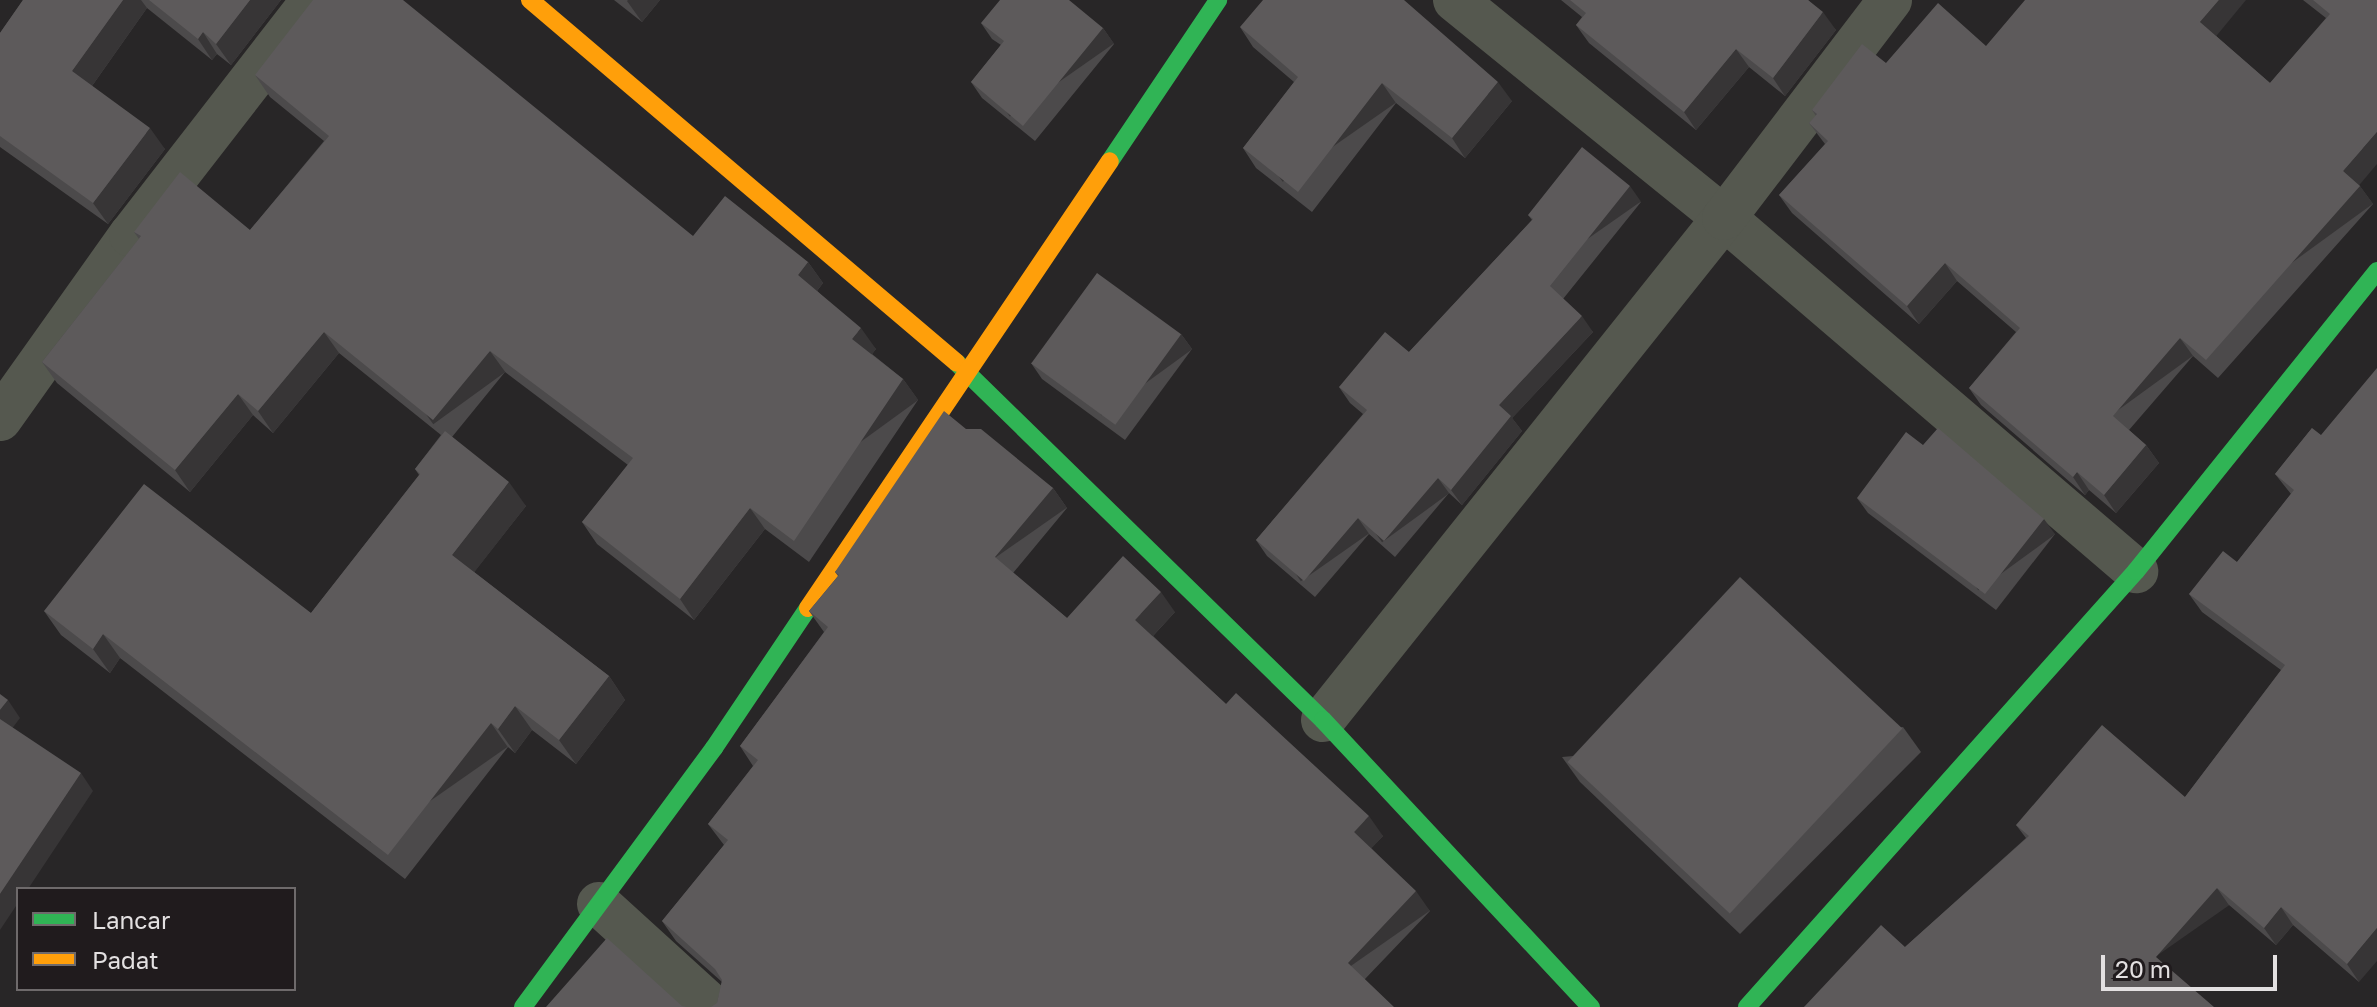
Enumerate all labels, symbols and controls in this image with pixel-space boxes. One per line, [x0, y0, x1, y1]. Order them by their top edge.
legend [16, 887, 296, 991]
text: Lancar [92, 905, 170, 934]
scale bar [2105, 939, 2281, 989]
text: Padat [92, 945, 159, 974]
text: 20 m [2115, 954, 2171, 983]

